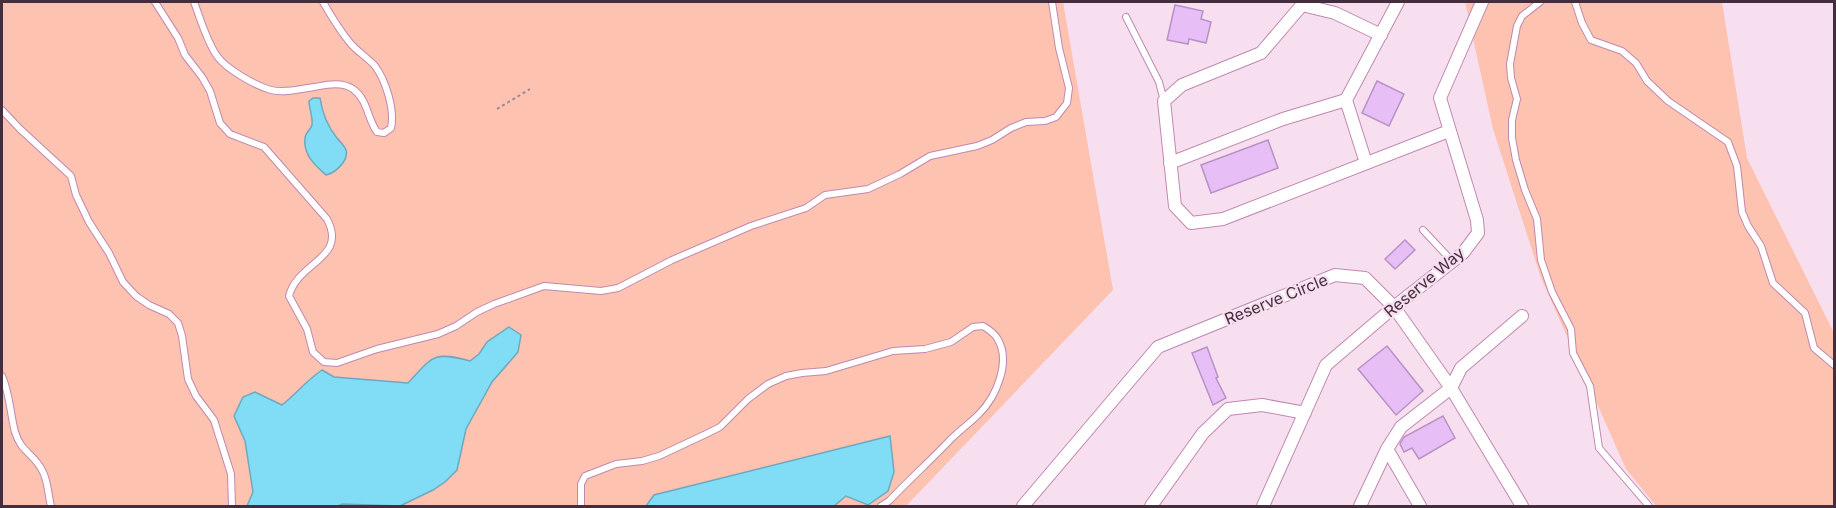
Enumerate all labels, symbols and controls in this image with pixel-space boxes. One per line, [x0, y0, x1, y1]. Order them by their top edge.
street label: Reserve Way [1380, 243, 1468, 321]
street label: Reserve Circle [1221, 269, 1331, 329]

